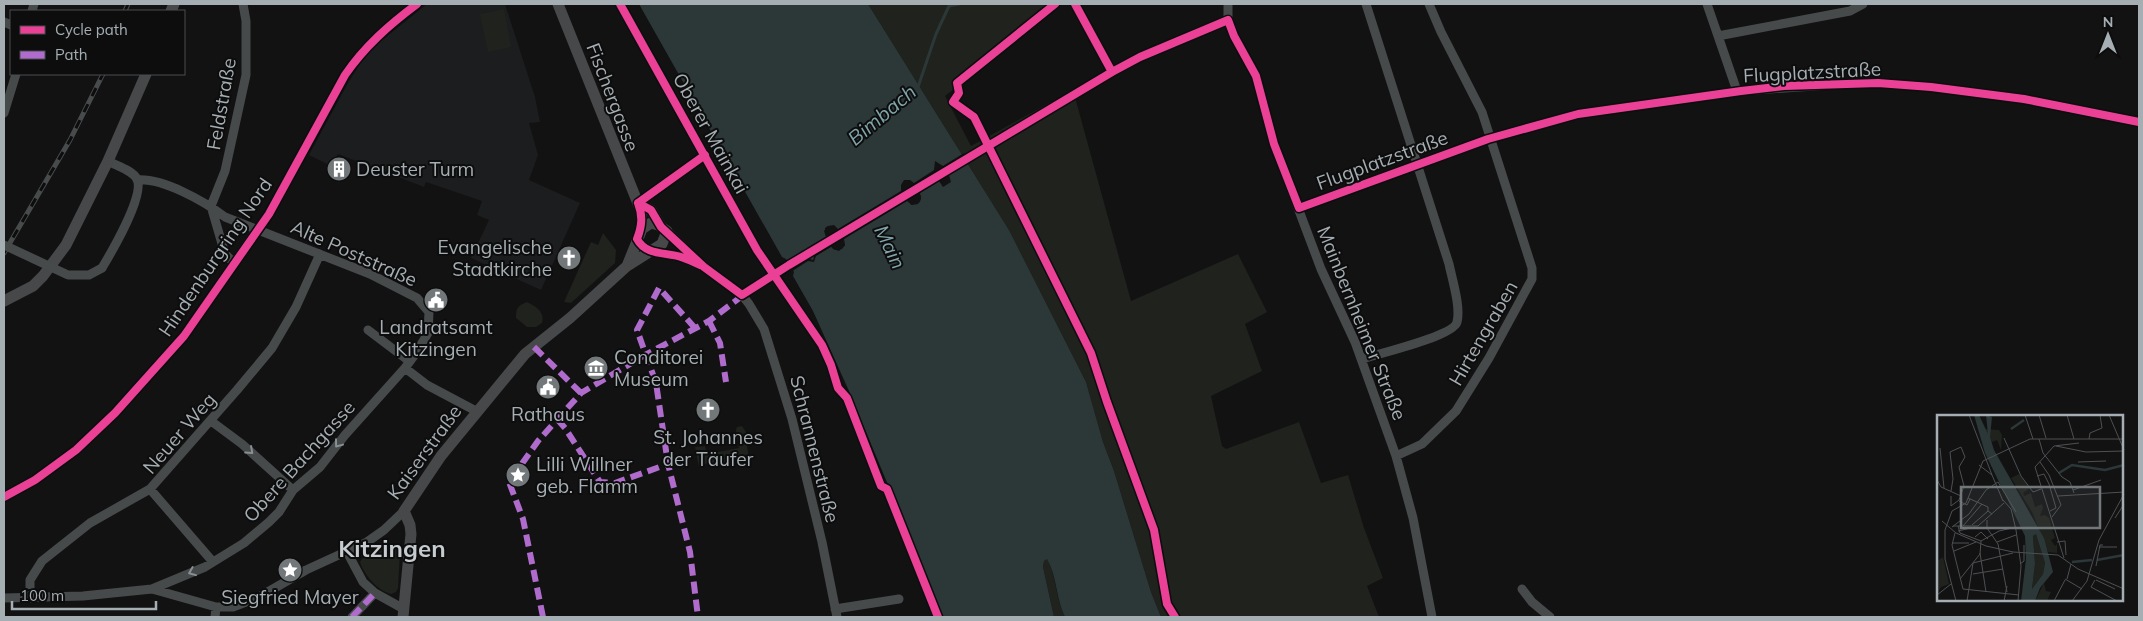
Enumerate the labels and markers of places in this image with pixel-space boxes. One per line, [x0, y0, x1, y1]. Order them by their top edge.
building icon: Deuster Turm [326, 156, 352, 182]
place label: Deuster Turm [356, 157, 474, 181]
place label: Evangelische Stadtkirche [437, 235, 552, 281]
church icon: Evangelische Stadtkirche [556, 245, 582, 271]
public building icon: Landratsamt Kitzingen [423, 287, 449, 313]
place label: Landratsamt Kitzingen [379, 315, 493, 361]
place label: Conditorei Museum [614, 345, 703, 391]
museum icon: Conditorei Museum [583, 355, 609, 381]
public building icon: Rathaus [535, 374, 561, 400]
church icon: St. Johannes der Täufer [695, 397, 721, 423]
place label: Rathaus [511, 402, 585, 426]
place label: St. Johannes der Täufer [653, 425, 763, 471]
place label: Lilli Willner geb. Flamm [536, 452, 638, 498]
place icon: Lilli Willner geb. Flamm [505, 462, 531, 488]
place icon: Siegfried Mayer [277, 557, 303, 583]
place label: Siegfried Mayer [221, 585, 359, 609]

